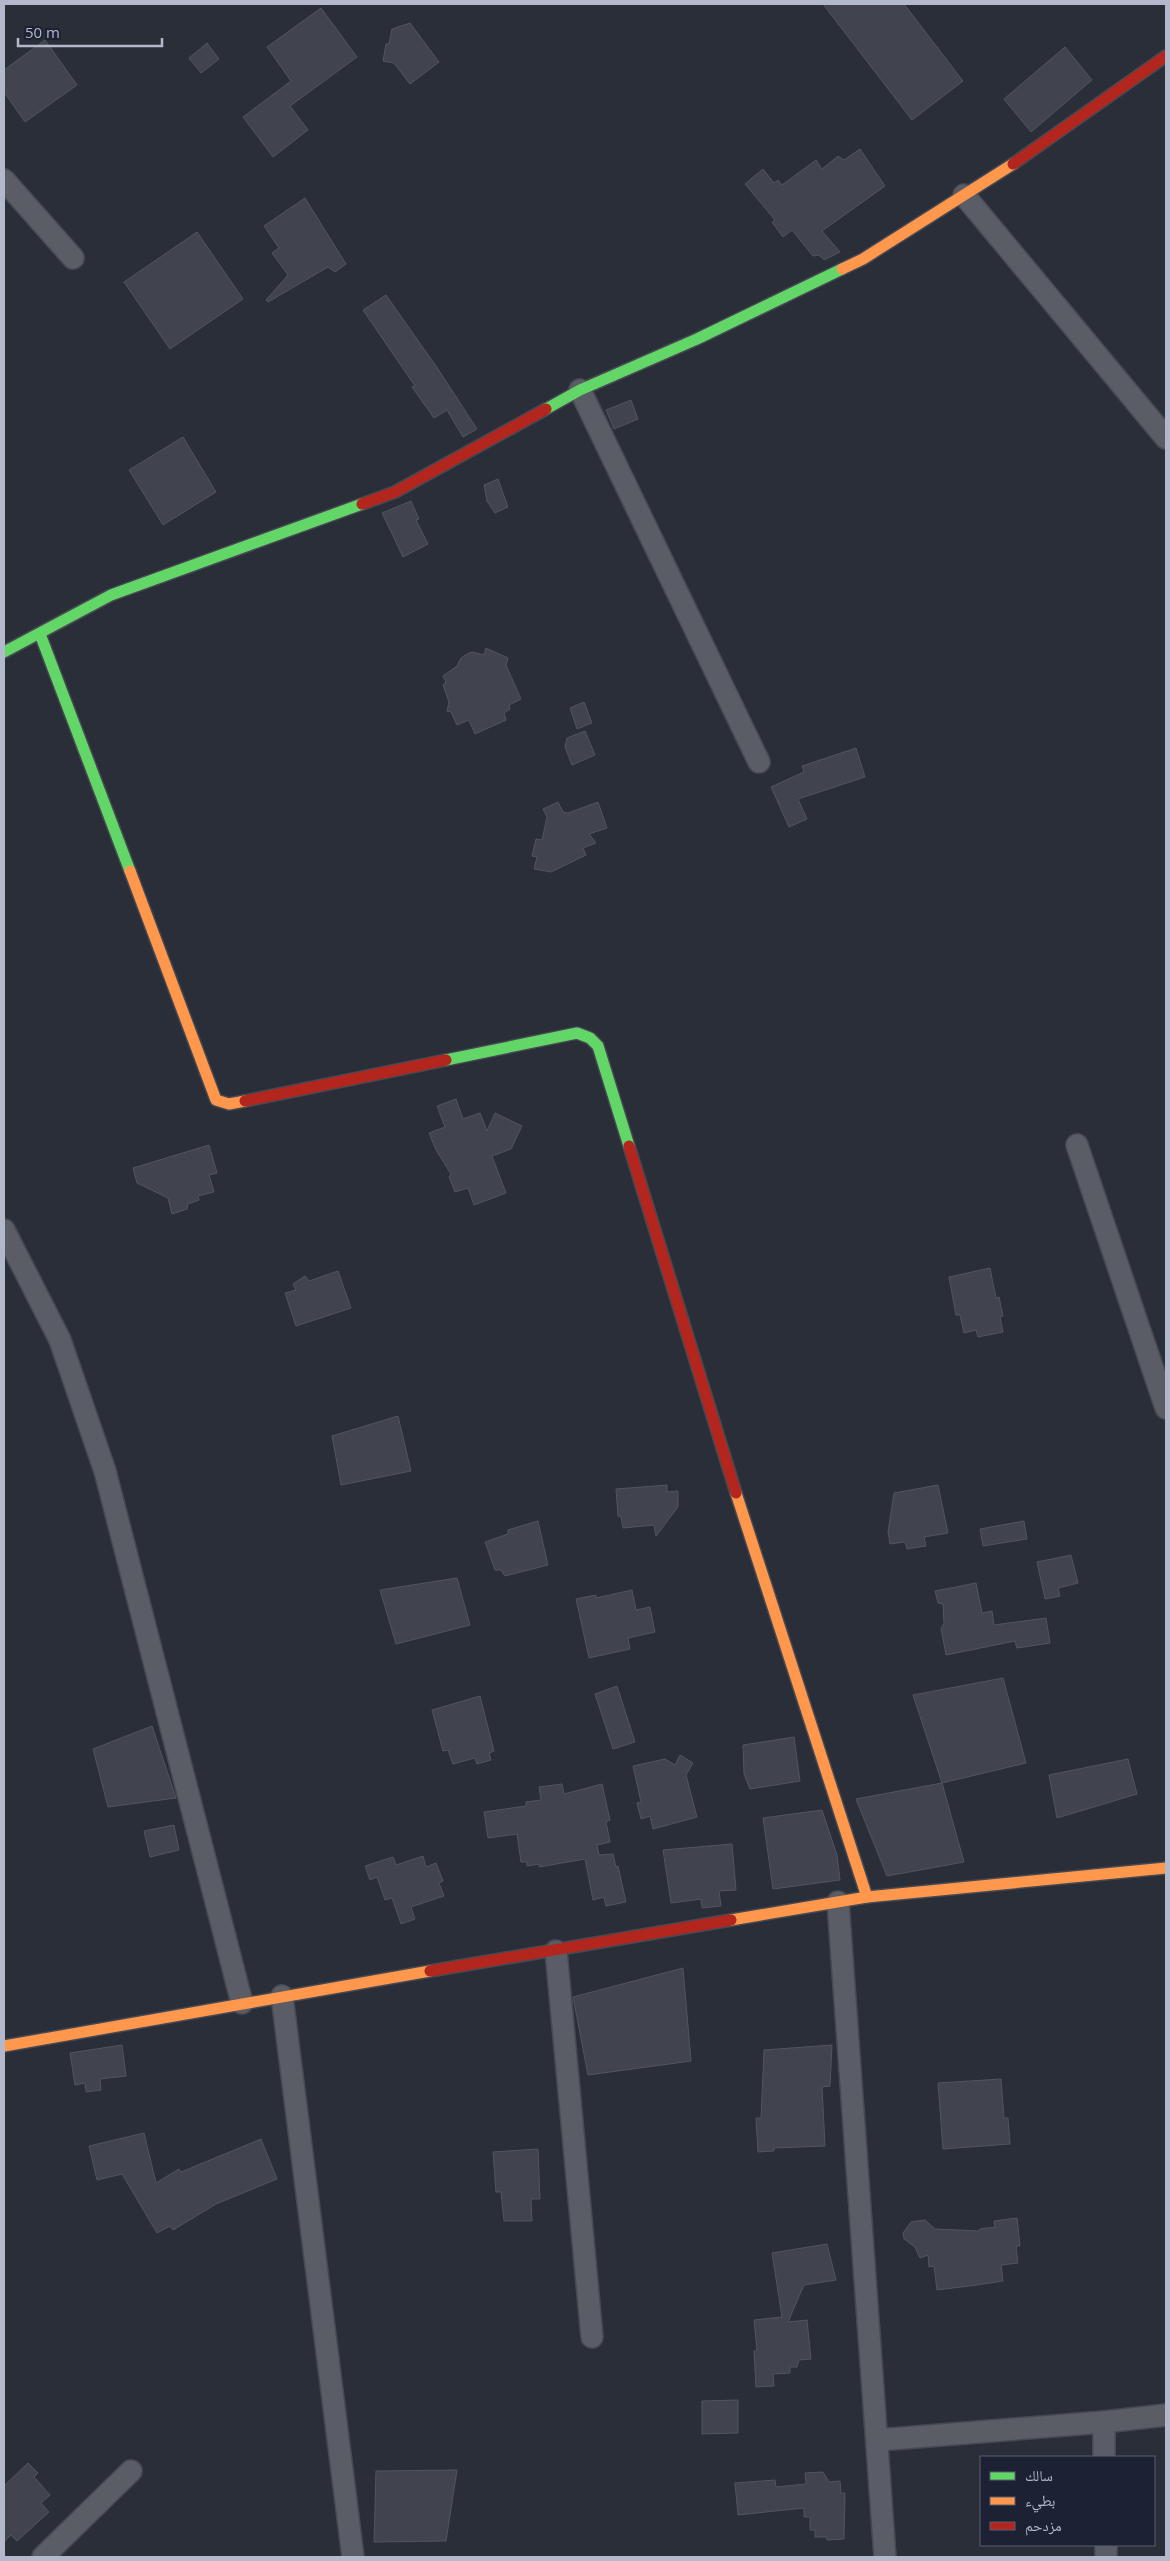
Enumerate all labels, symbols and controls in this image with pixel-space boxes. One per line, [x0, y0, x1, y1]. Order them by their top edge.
scale bar [18, 15, 161, 47]
text: 50 m [25, 22, 60, 42]
legend [980, 2456, 1155, 2546]
text: سالك [1025, 2465, 1053, 2485]
text: بطيء [1025, 2490, 1055, 2513]
text: مزدحم [1025, 2515, 1062, 2536]

